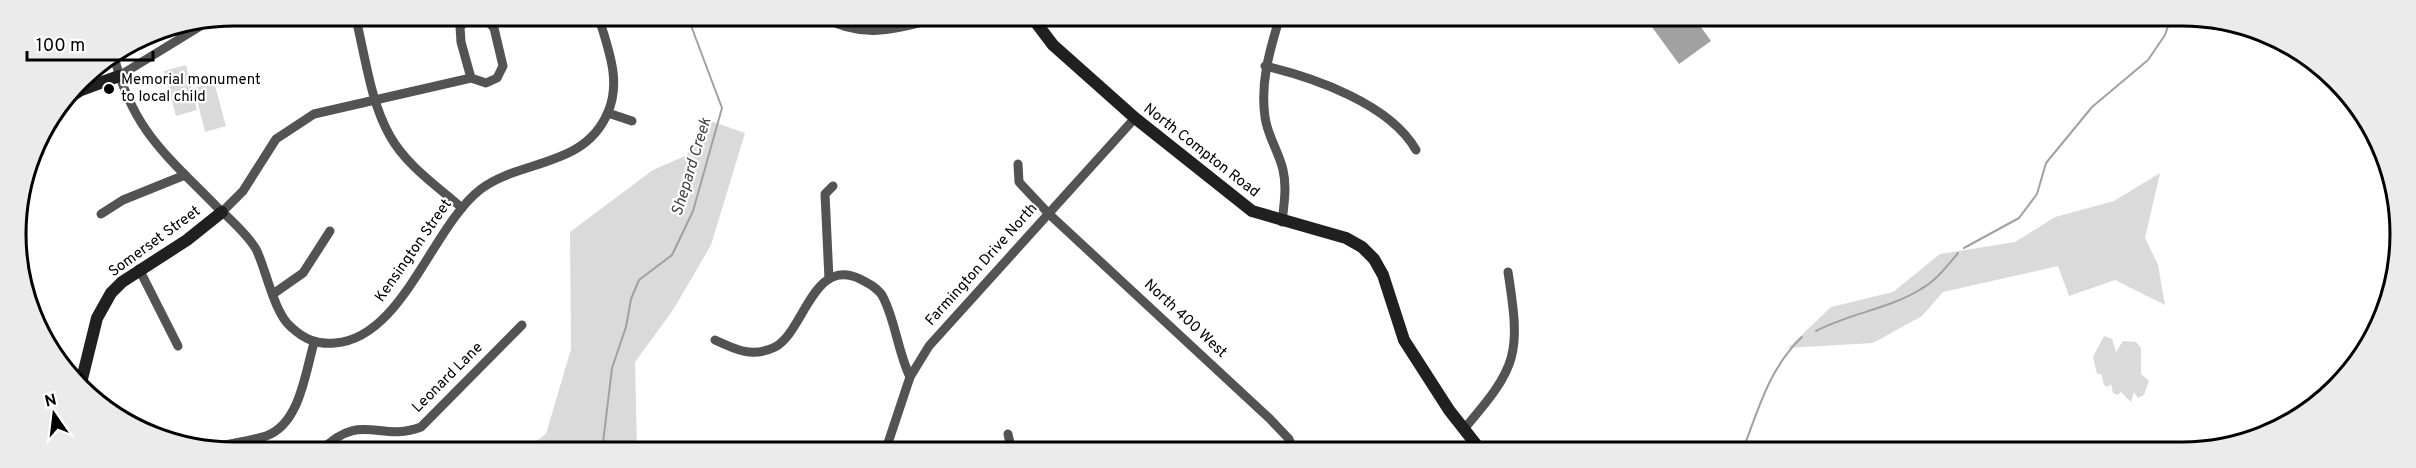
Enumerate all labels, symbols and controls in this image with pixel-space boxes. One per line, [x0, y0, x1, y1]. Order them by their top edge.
scale bar [27, 24, 153, 62]
text: 100 m [36, 35, 85, 58]
place label: Memorial monument to local child [121, 71, 261, 107]
marker: Memorial monument to local child [102, 82, 116, 96]
street label: North Compton Road [1139, 100, 1263, 202]
water label: Shepard Creek [668, 115, 717, 219]
street label: Kensington Street [371, 196, 457, 306]
street label: Farmington Drive North [922, 200, 1042, 330]
street label: Somerset Street [105, 202, 205, 282]
street label: North 400 West [1139, 276, 1231, 362]
street label: Leonard Lane [409, 339, 487, 417]
north arrow [24, 384, 84, 444]
text: N [43, 390, 59, 412]

